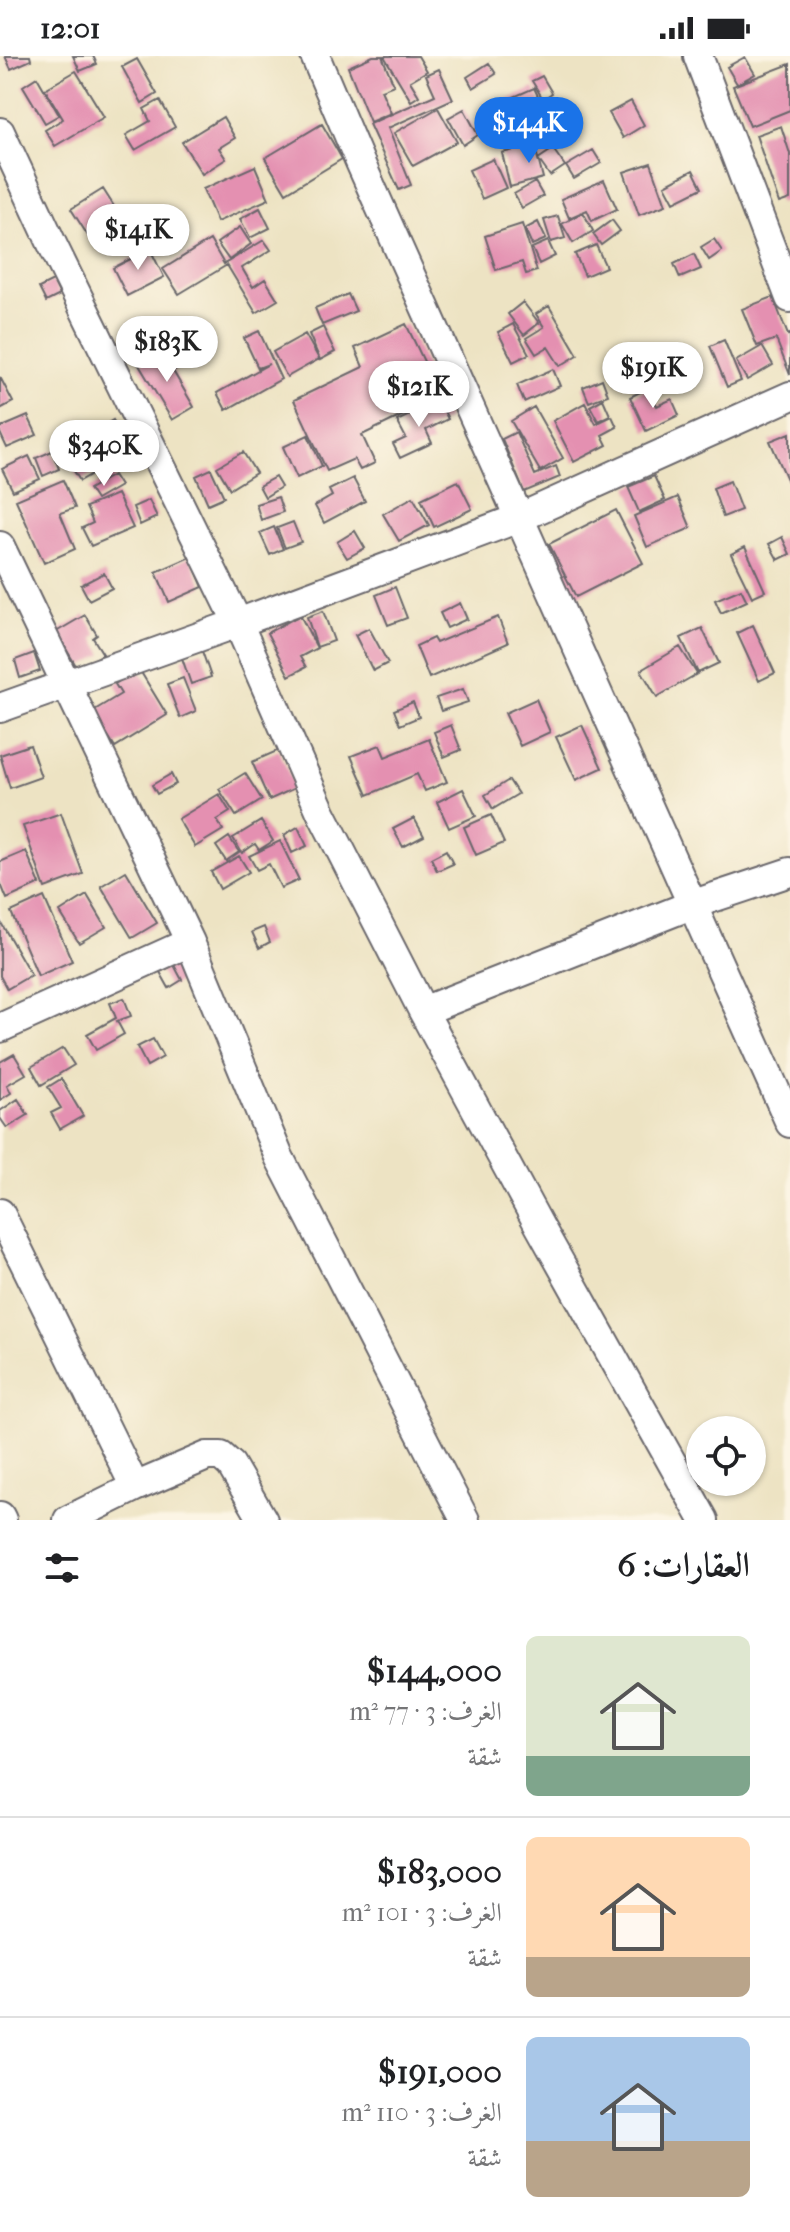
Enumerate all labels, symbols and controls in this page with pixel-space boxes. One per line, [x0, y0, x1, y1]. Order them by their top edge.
text: 12:01 [40, 11, 100, 46]
pin: $144K [473, 97, 585, 165]
text: $144K [492, 107, 566, 138]
pin: $141K [82, 204, 194, 272]
text: $141K [104, 214, 172, 245]
pin: $183K [111, 316, 223, 384]
text: $183K [134, 326, 200, 357]
pin: $191K [597, 342, 709, 410]
text: $191K [620, 352, 686, 383]
pin: $121K [363, 361, 475, 429]
text: $121K [386, 371, 452, 402]
pin: $340K [48, 420, 160, 488]
text: $340K [67, 430, 141, 461]
map controls [686, 1416, 766, 1496]
button: locate [686, 1416, 766, 1496]
text: العقارات: 6 [617, 1545, 750, 1585]
icon: filters [40, 1546, 84, 1590]
text: $144,000 [367, 1651, 502, 1691]
icon: home [590, 1668, 686, 1764]
text: الغرف: 3 · 77 m² [349, 1696, 502, 1727]
text: شقة [468, 1741, 502, 1772]
text: $183,000 [377, 1852, 502, 1892]
icon: home [590, 1869, 686, 1965]
text: الغرف: 3 · 101 m² [342, 1897, 502, 1928]
text: شقة [468, 1942, 502, 1973]
text: $191,000 [378, 2052, 502, 2092]
icon: home [590, 2069, 686, 2165]
text: الغرف: 3 · 110 m² [342, 2097, 502, 2128]
text: شقة [468, 2142, 502, 2173]

